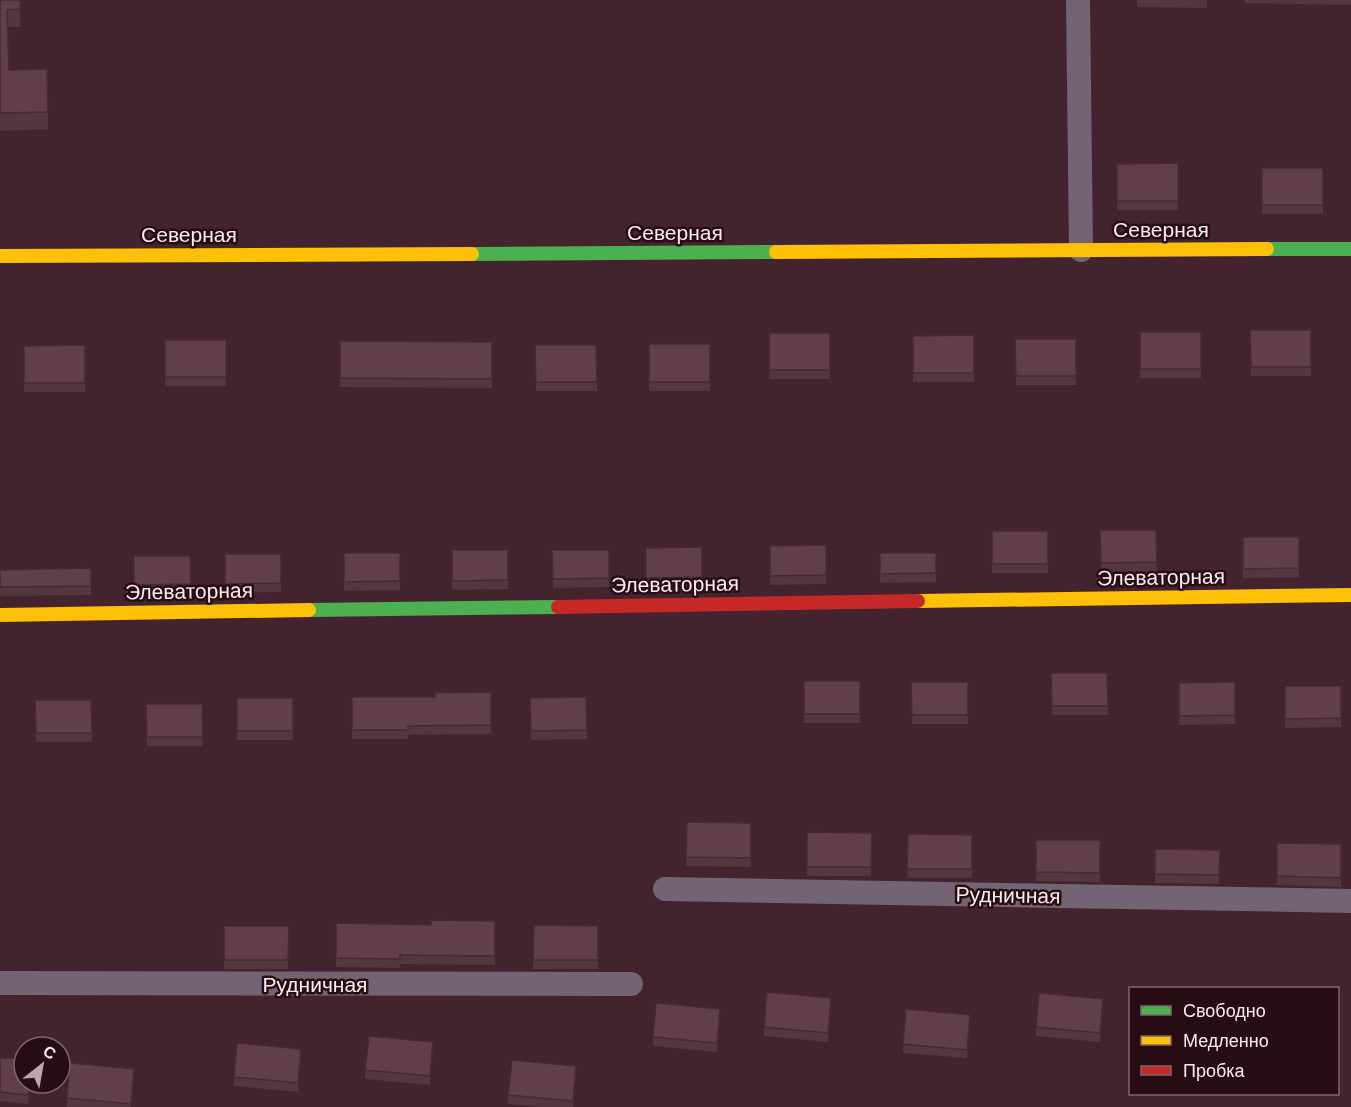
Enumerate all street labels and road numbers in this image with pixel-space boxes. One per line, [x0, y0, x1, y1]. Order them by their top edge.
street label: Северная [1113, 218, 1209, 241]
street label: Северная [627, 221, 723, 244]
street label: Северная [141, 223, 237, 246]
street label: Элеваторная [1097, 564, 1225, 590]
street label: Элеваторная [611, 571, 739, 597]
street label: Элеваторная [125, 578, 253, 604]
street label: Рудничная [955, 883, 1061, 907]
street label: Рудничная [263, 973, 367, 996]

